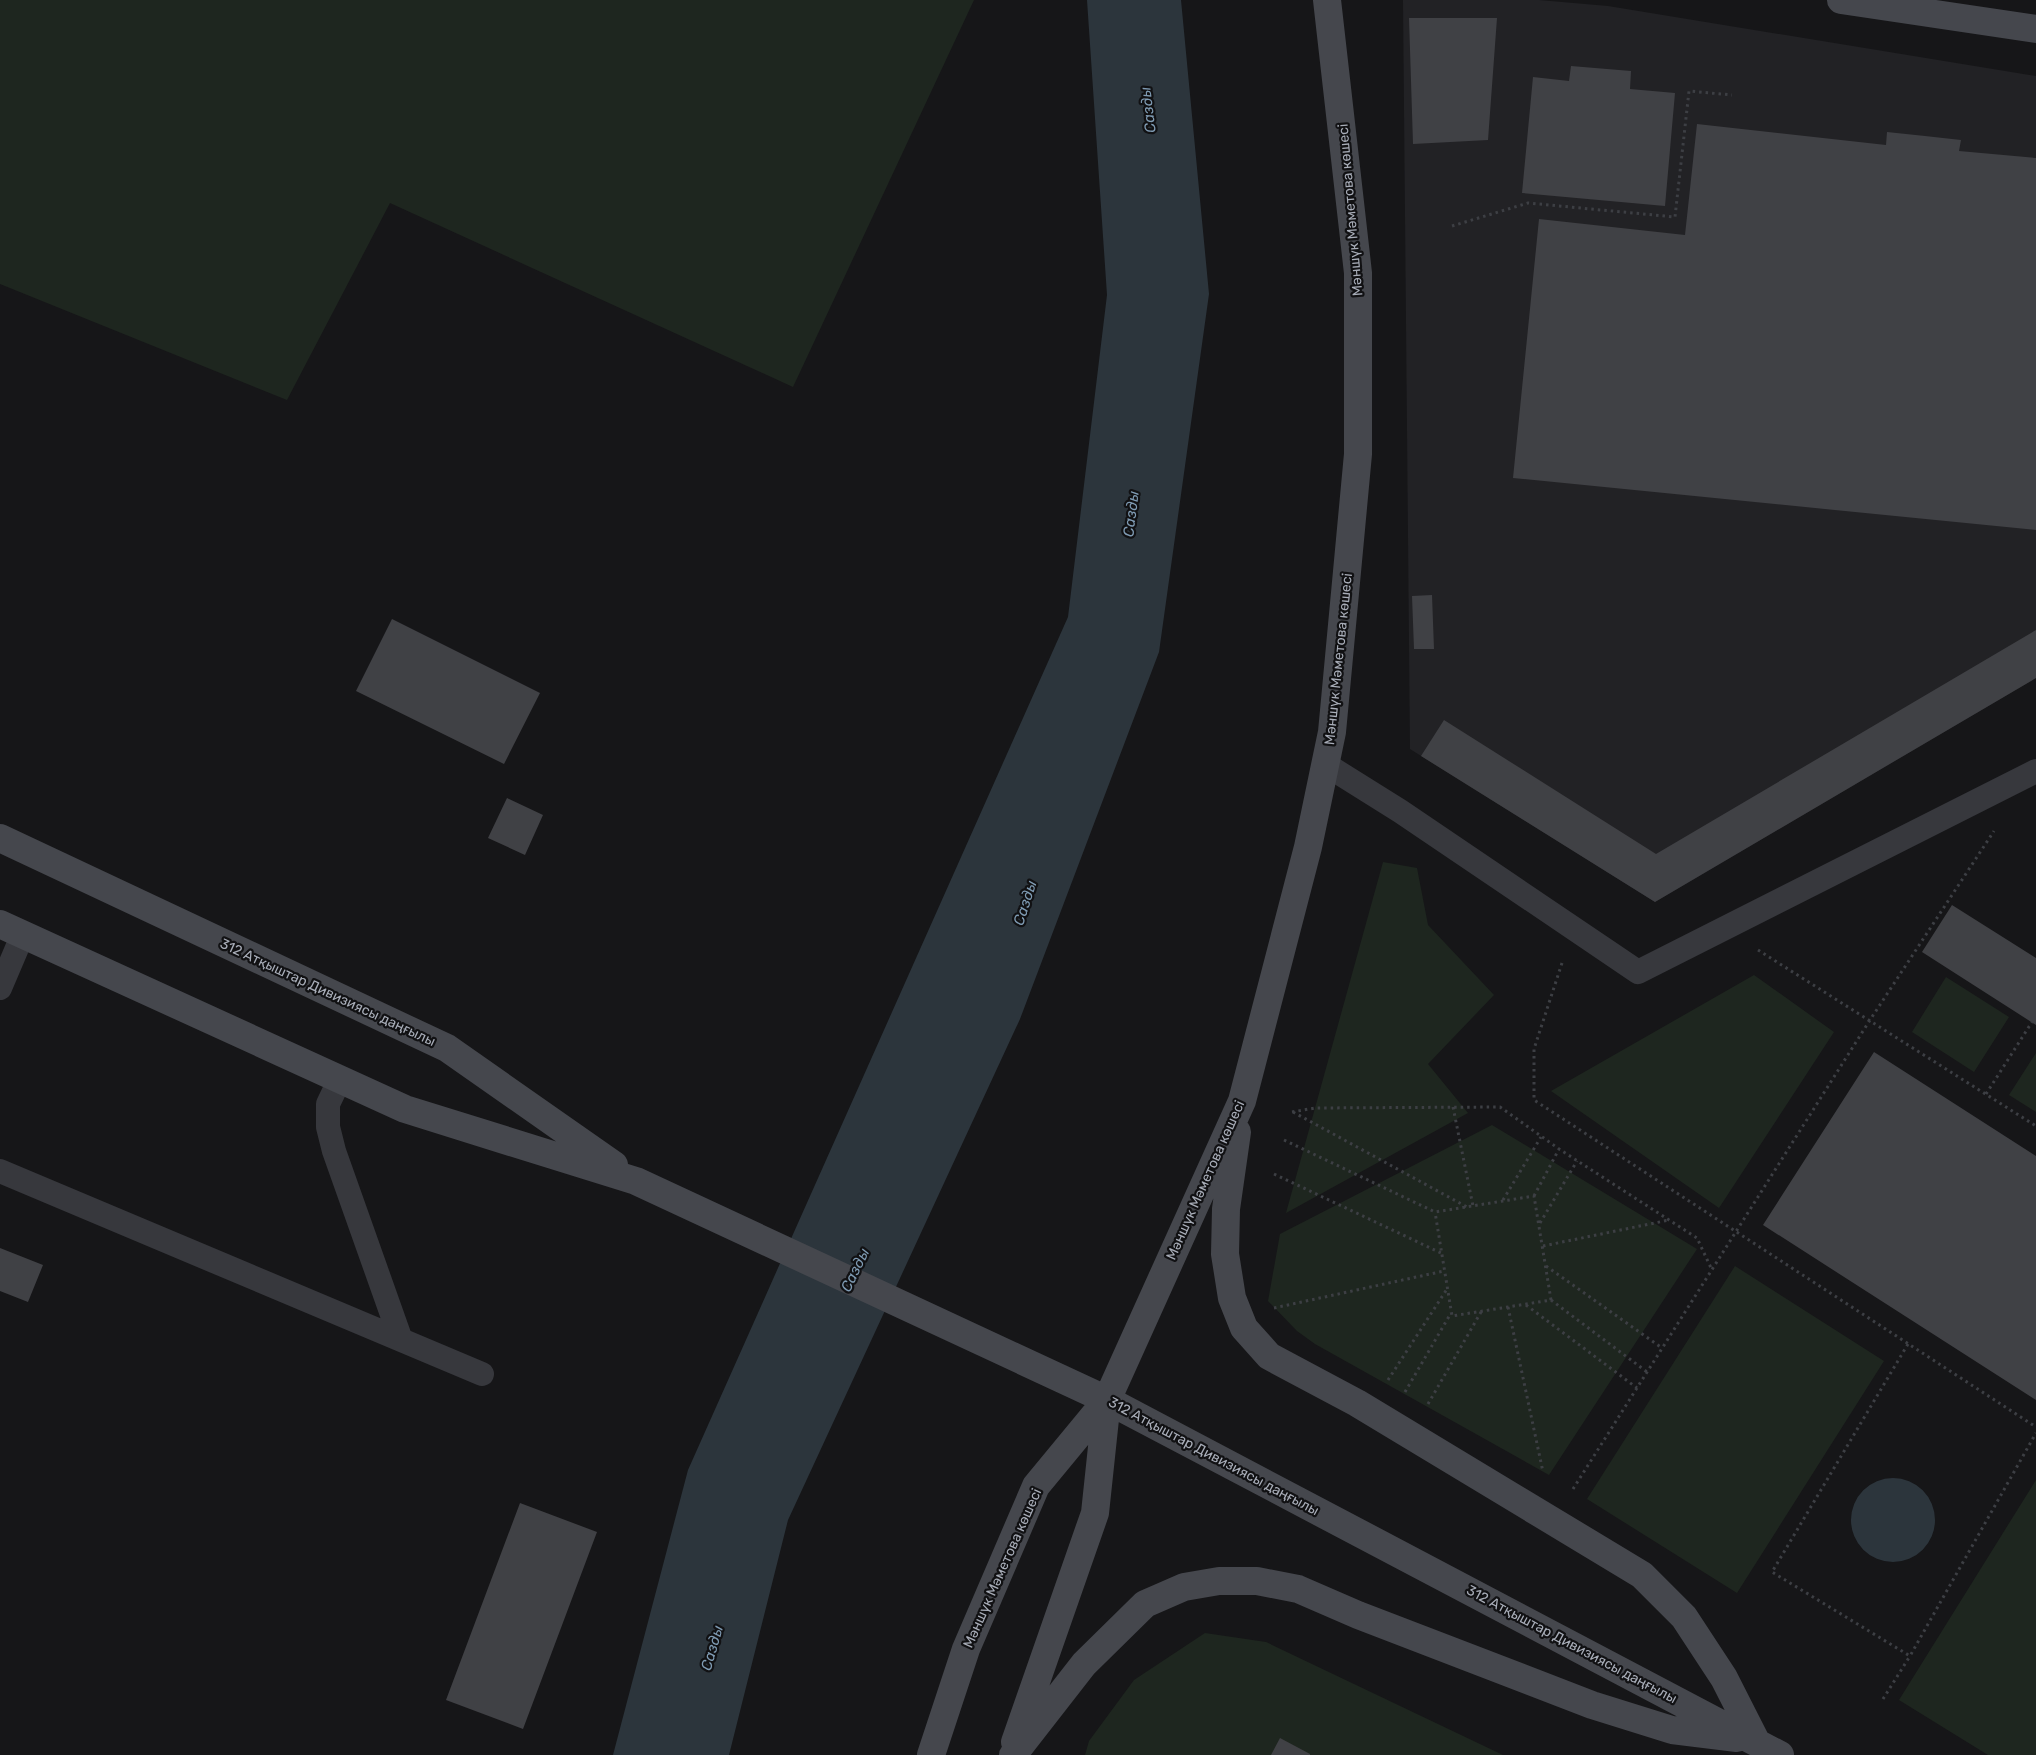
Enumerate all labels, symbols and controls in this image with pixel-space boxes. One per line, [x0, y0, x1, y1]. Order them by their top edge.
water label: Сазды [1136, 86, 1160, 134]
street label: Мәншүк Мәметова көшесі [1334, 123, 1367, 297]
water label: Сазды [1119, 490, 1143, 538]
street label: Мәншүк Мәметова көшесі [1321, 572, 1356, 746]
water label: Сазды [1009, 878, 1041, 928]
street label: 312 Атқыштар Дивизиясы даңғылы [217, 935, 438, 1050]
street label: Мәншүк Мәметова көшесі [1163, 1098, 1248, 1263]
water label: Сазды [837, 1245, 873, 1295]
street label: 312 Атқыштар Дивизиясы даңғылы [1106, 1394, 1322, 1519]
street label: Мәншүк Мәметова көшесі [960, 1486, 1045, 1651]
street label: 312 Атқыштар Дивизиясы даңғылы [1464, 1582, 1680, 1707]
water label: Сазды [697, 1623, 727, 1673]

